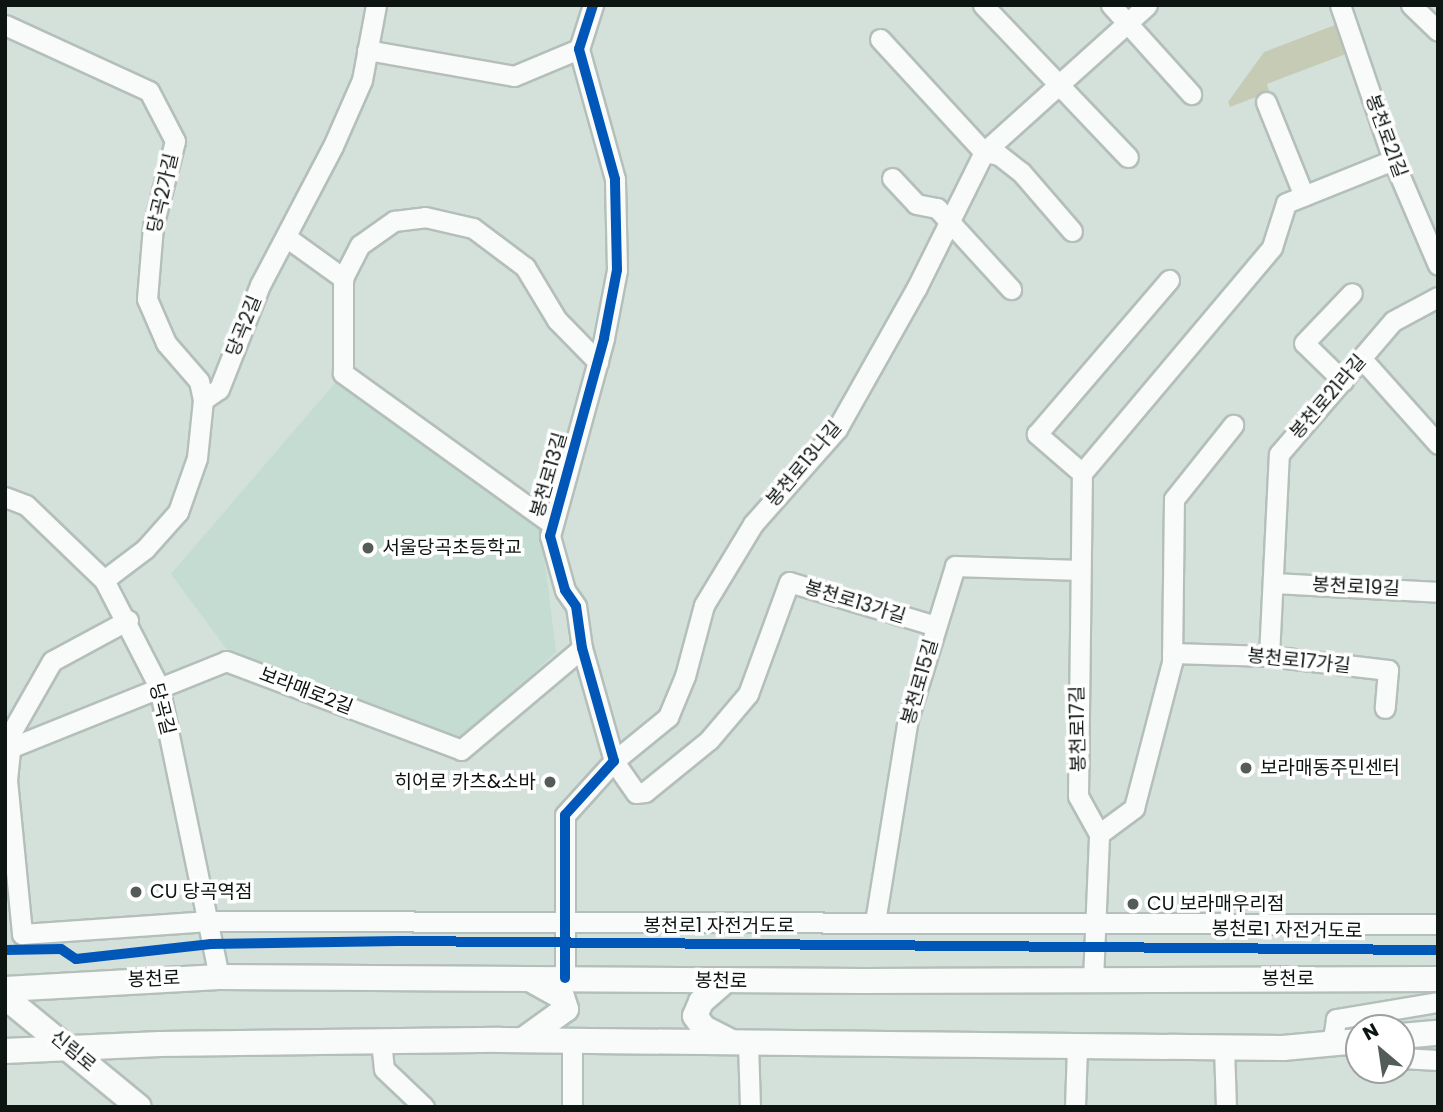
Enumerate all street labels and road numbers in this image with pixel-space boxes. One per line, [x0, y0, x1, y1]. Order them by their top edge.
street label: 봉천로21길 [1360, 91, 1412, 181]
street label: 당곡2가길 [143, 151, 183, 235]
street label: 당곡2길 [222, 292, 266, 360]
street label: 봉천로21라길 [1285, 350, 1371, 444]
street label: 봉천로13나길 [762, 417, 846, 511]
street label: 봉천로13길 [526, 430, 572, 520]
street label: 봉천로19길 [1311, 573, 1401, 601]
street label: 봉천로13가길 [802, 576, 908, 628]
street label: 봉천로15길 [897, 637, 943, 727]
street label: 봉천로17가길 [1246, 644, 1352, 678]
street label: 보라매로2길 [256, 663, 356, 719]
street label: 당곡길 [145, 681, 179, 737]
street label: 봉천로17길 [1066, 686, 1090, 772]
street label: 봉천로1 자전거도로 [644, 915, 794, 937]
street label: 봉천로1 자전거도로 [1211, 917, 1363, 943]
street label: 봉천로 [127, 967, 181, 991]
street label: 봉천로 [1262, 968, 1314, 990]
street label: 봉천로 [695, 969, 747, 993]
street label: 신림로 [46, 1025, 100, 1077]

